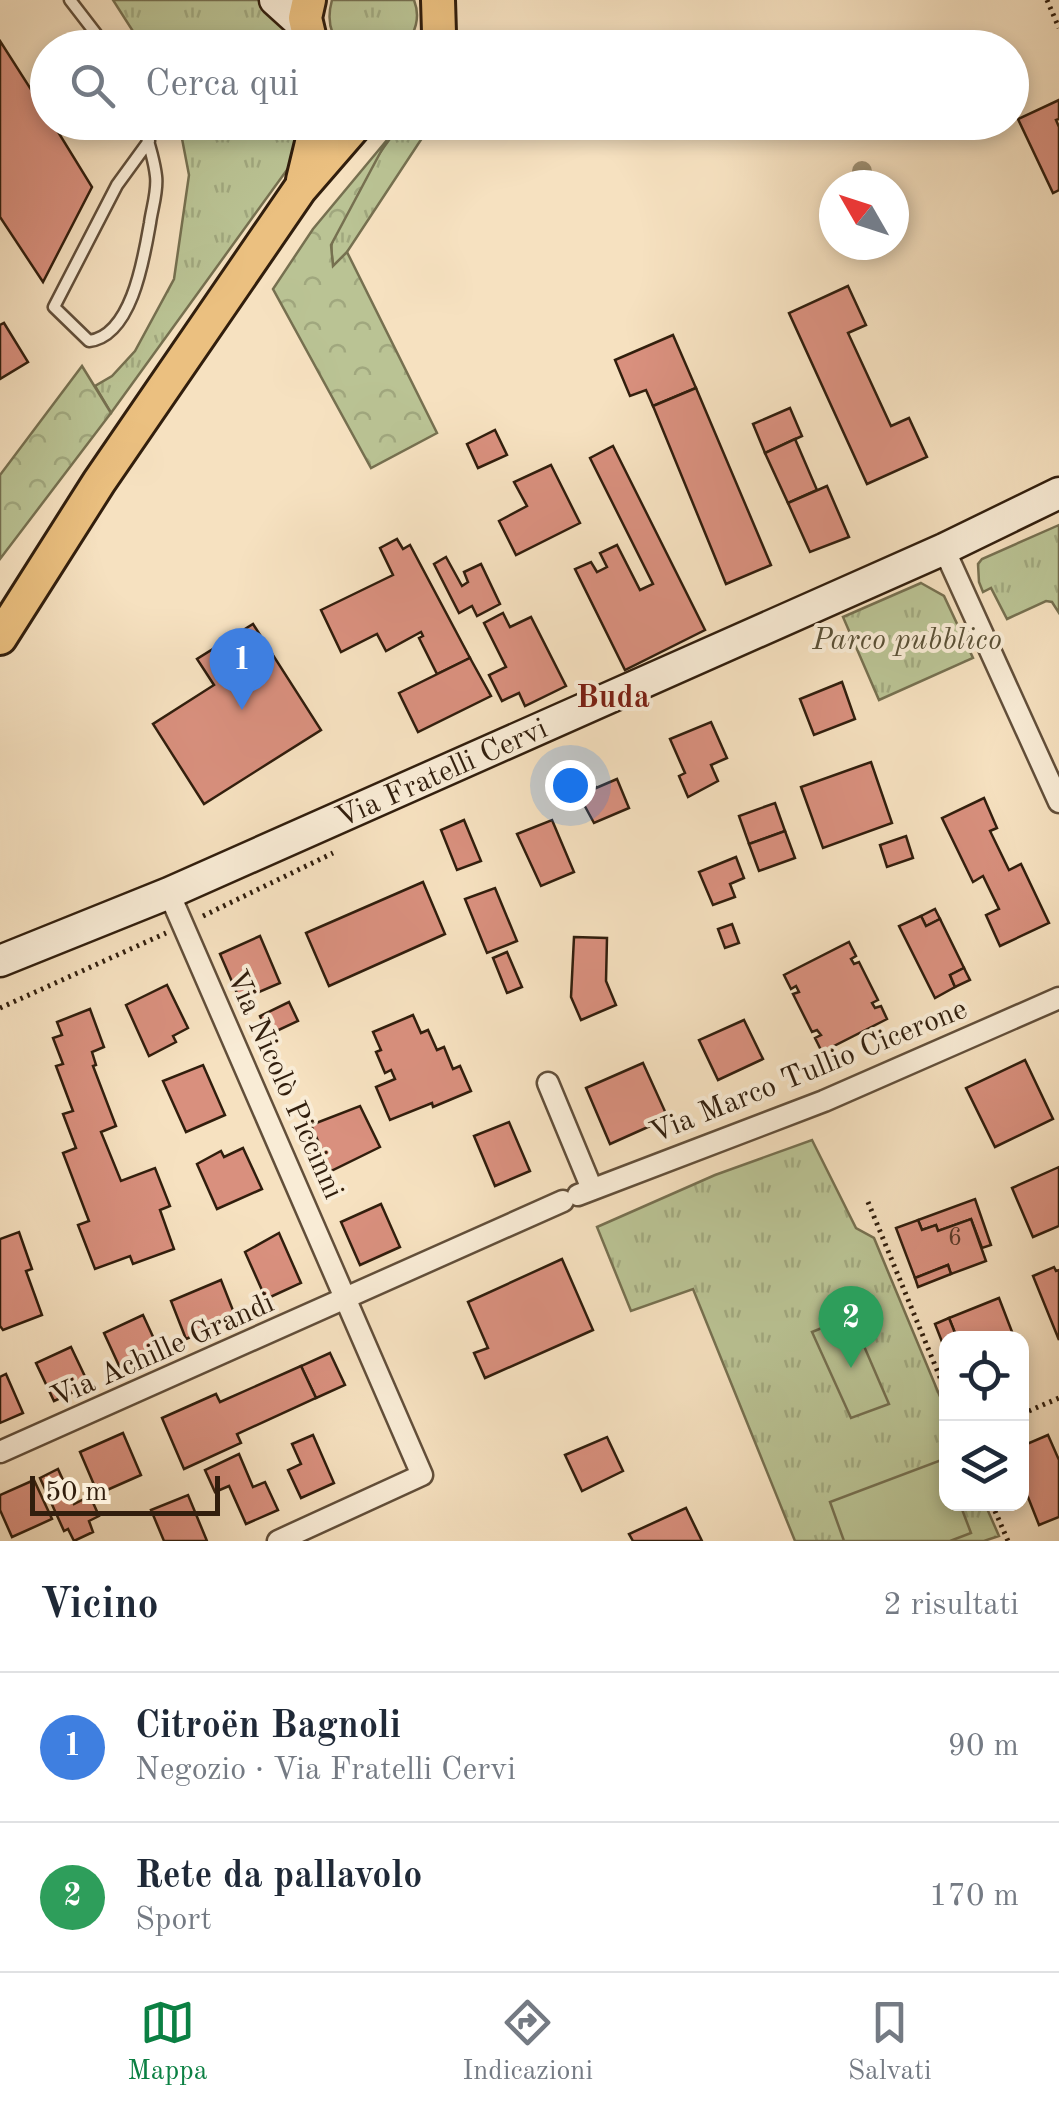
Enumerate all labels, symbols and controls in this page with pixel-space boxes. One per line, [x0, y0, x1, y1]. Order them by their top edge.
search box [30, 30, 1029, 140]
icon: search [65, 58, 120, 113]
text: Cerca qui [145, 66, 299, 104]
north arrow [819, 170, 909, 260]
park label: Parco pubblico [811, 626, 1002, 656]
pin: 1 [210, 628, 274, 710]
district label: Buda [576, 683, 650, 715]
street label: Via Fratelli Cervi [332, 714, 552, 834]
your location [545, 760, 596, 811]
street label: Via Nicolò Piccinni [220, 966, 348, 1204]
street label: Via Marco Tullio Cicerone [646, 994, 972, 1149]
house number: 6 [948, 1226, 962, 1251]
pin: 2 [818, 1286, 884, 1368]
street label: Via Achille Grandi [47, 1288, 279, 1413]
map controls [939, 1331, 1029, 1511]
button: locate [939, 1331, 1029, 1421]
button: layers [939, 1421, 1029, 1511]
scale bar [30, 1471, 220, 1516]
text: 50 m [45, 1479, 108, 1507]
text: Vicino [40, 1585, 159, 1627]
text: 2 risultati [883, 1590, 1019, 1622]
text: Citroën Bagnoli [135, 1708, 401, 1746]
text: 1 [63, 1731, 82, 1763]
text: 90 m [948, 1731, 1019, 1763]
text: Negozio · Via Fratelli Cervi [135, 1755, 516, 1787]
text: Rete da pallavolo [135, 1858, 422, 1896]
text: 2 [63, 1881, 82, 1913]
text: 170 m [929, 1881, 1019, 1913]
text: Sport [135, 1905, 212, 1937]
tab: Mappa [127, 1995, 207, 2090]
tab: Indicazioni [462, 1995, 593, 2090]
tab: Salvati [848, 1995, 932, 2090]

